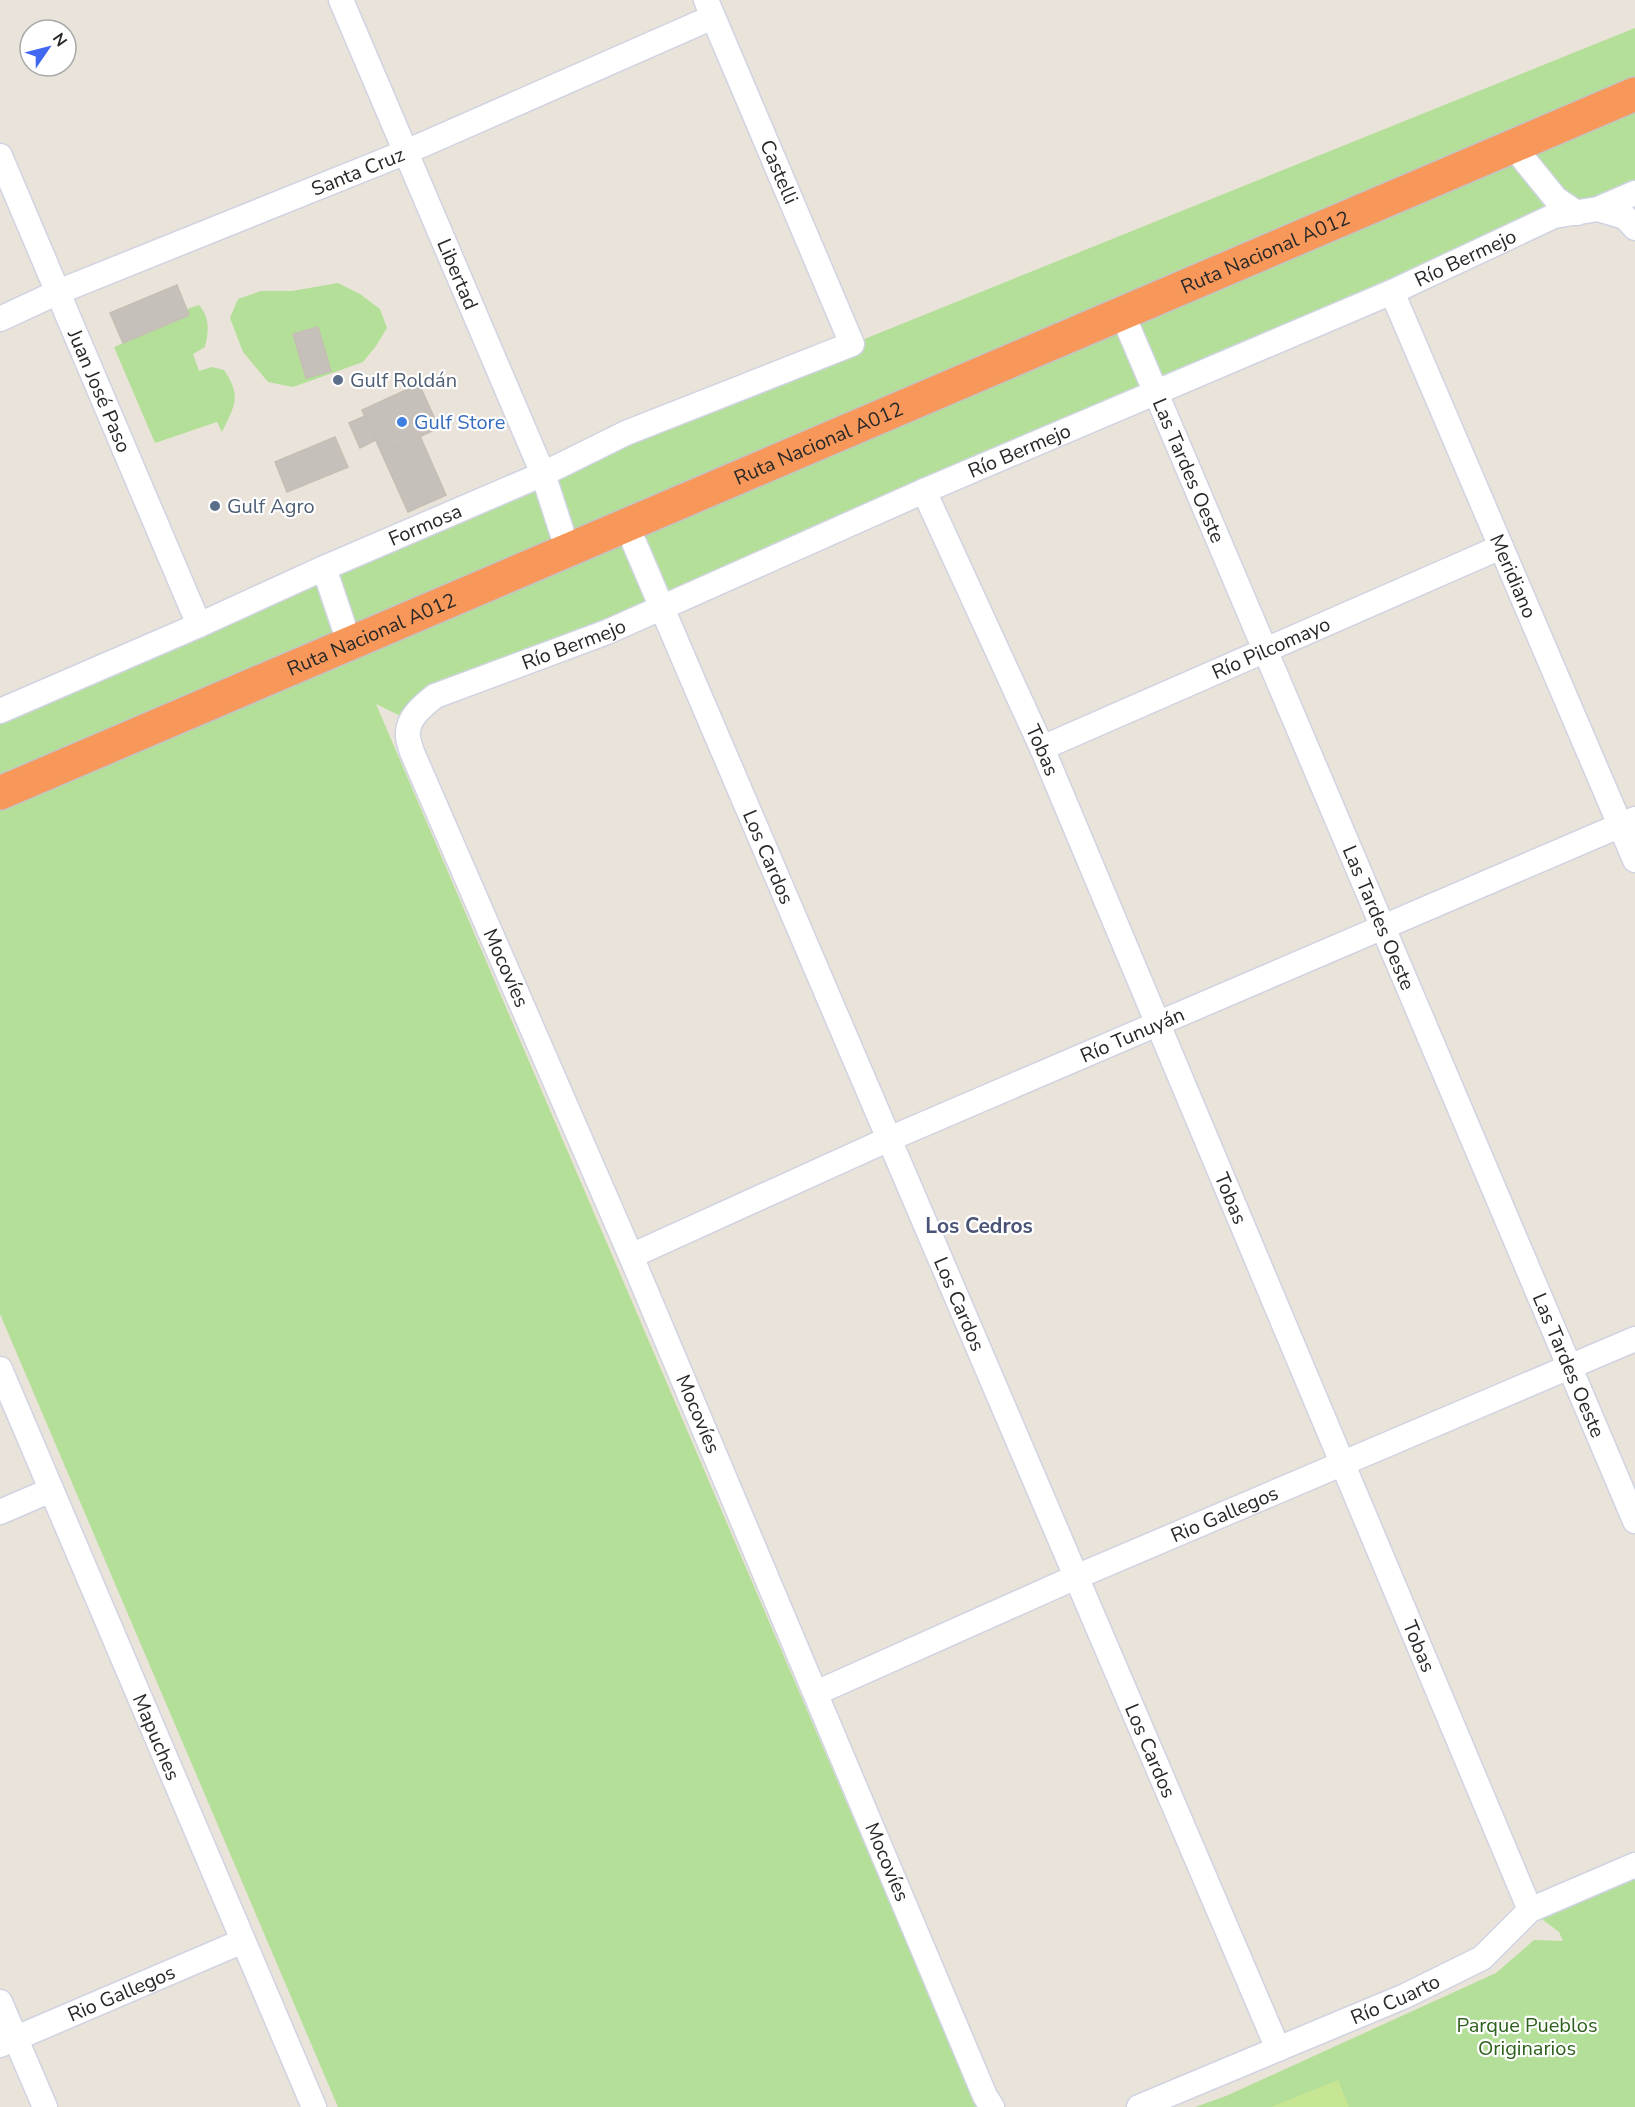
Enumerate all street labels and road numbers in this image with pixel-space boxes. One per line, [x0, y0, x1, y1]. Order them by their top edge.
street label: Castelli [753, 136, 805, 208]
street label: Santa Cruz [307, 141, 408, 202]
street label: Ruta Nacional A012 [1176, 204, 1354, 300]
street label: Río Bermejo [1410, 222, 1521, 293]
street label: Libertad [431, 234, 485, 314]
street label: Juan José Paso [61, 324, 138, 456]
street label: Las Tardes Oeste [1146, 394, 1231, 547]
street label: Ruta Nacional A012 [730, 395, 907, 491]
street label: Río Bermejo [964, 417, 1075, 484]
street label: Formosa [384, 497, 466, 552]
street label: Meridiano [1484, 530, 1543, 622]
street label: Ruta Nacional A012 [283, 586, 460, 682]
street label: Río Pilcomayo [1208, 610, 1334, 685]
street label: Río Bermejo [518, 612, 630, 676]
street label: Tobas [1019, 720, 1066, 780]
street label: Los Cardos [736, 806, 801, 908]
street label: Las Tardes Oeste [1336, 841, 1421, 994]
street label: Mocovíes [477, 924, 535, 1012]
street label: Río Tunuyán [1076, 1000, 1189, 1069]
street label: Tobas [1208, 1168, 1254, 1228]
street label: Los Cardos [927, 1253, 992, 1355]
street label: Las Tardes Oeste [1526, 1289, 1611, 1441]
street label: Mocovíes [669, 1370, 727, 1458]
street label: Rio Gallegos [1167, 1479, 1282, 1549]
street label: Tobas [1396, 1616, 1442, 1676]
street label: Mapuches [126, 1690, 187, 1784]
street label: Los Cardos [1118, 1700, 1183, 1802]
street label: Mocovíes [858, 1818, 916, 1906]
street label: Rio Gallegos [63, 1958, 179, 2028]
street label: Río Cuarto [1346, 1967, 1444, 2031]

